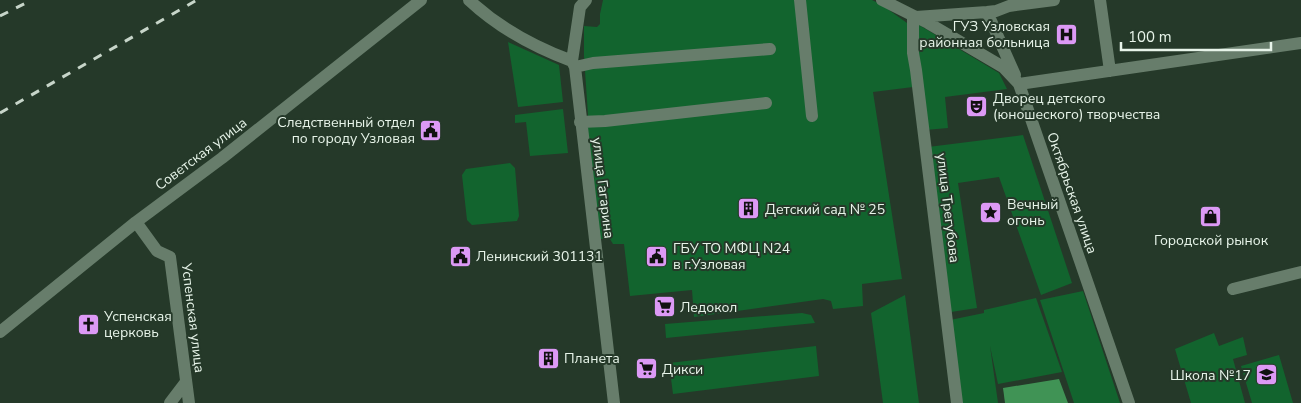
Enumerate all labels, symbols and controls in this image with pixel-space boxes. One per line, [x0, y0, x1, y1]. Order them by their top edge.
place label: ГУЗ Узловская районная больница [919, 17, 1050, 52]
scale bar [1121, 20, 1271, 52]
hospital icon: ГУЗ Узловская районная больница [1054, 22, 1078, 46]
text: 100 m [1128, 27, 1172, 47]
place label: Дворец детского (юношеского) творчества [993, 89, 1160, 124]
theatre icon: Дворец детского (юношеского) творчества [965, 94, 989, 118]
street label: Советская улица [151, 113, 251, 195]
place label: Следственный отдел по городу Узловая [277, 113, 415, 148]
public building icon: Следственный отдел по городу Узловая [419, 118, 443, 142]
street label: Октябрьская улица [1042, 130, 1102, 256]
street label: улица Гагарина [587, 136, 619, 240]
street label: улица Трегубова [932, 152, 964, 264]
place label: Вечный огонь [1007, 195, 1058, 230]
building icon: Детский сад № 25 [737, 197, 761, 221]
place label: Детский сад № 25 [765, 200, 885, 219]
place icon: Вечный огонь [979, 200, 1003, 224]
shop icon: Городской рынок [1199, 205, 1223, 229]
place label: Городской рынок [1154, 231, 1269, 250]
place label: ГБУ ТО МФЦ N24 в г.Узловая [673, 239, 790, 274]
public building icon: Ленинский 301131 [448, 244, 472, 268]
public building icon: ГБУ ТО МФЦ N24 в г.Узловая [645, 244, 669, 268]
place label: Ленинский 301131 [476, 247, 603, 266]
street label: Успенская улица [177, 261, 209, 374]
supermarket icon: Ледокол [652, 295, 676, 319]
place label: Ледокол [680, 298, 737, 317]
place label: Успенская церковь [103, 307, 172, 342]
church icon: Успенская церковь [76, 312, 100, 336]
building icon: Планета [536, 346, 560, 370]
place label: Планета [564, 349, 620, 368]
supermarket icon: Дикси [634, 357, 658, 381]
place label: Дикси [662, 360, 703, 379]
school or university icon: Школа №17 [1255, 363, 1279, 387]
place label: Школа №17 [1170, 366, 1251, 385]

